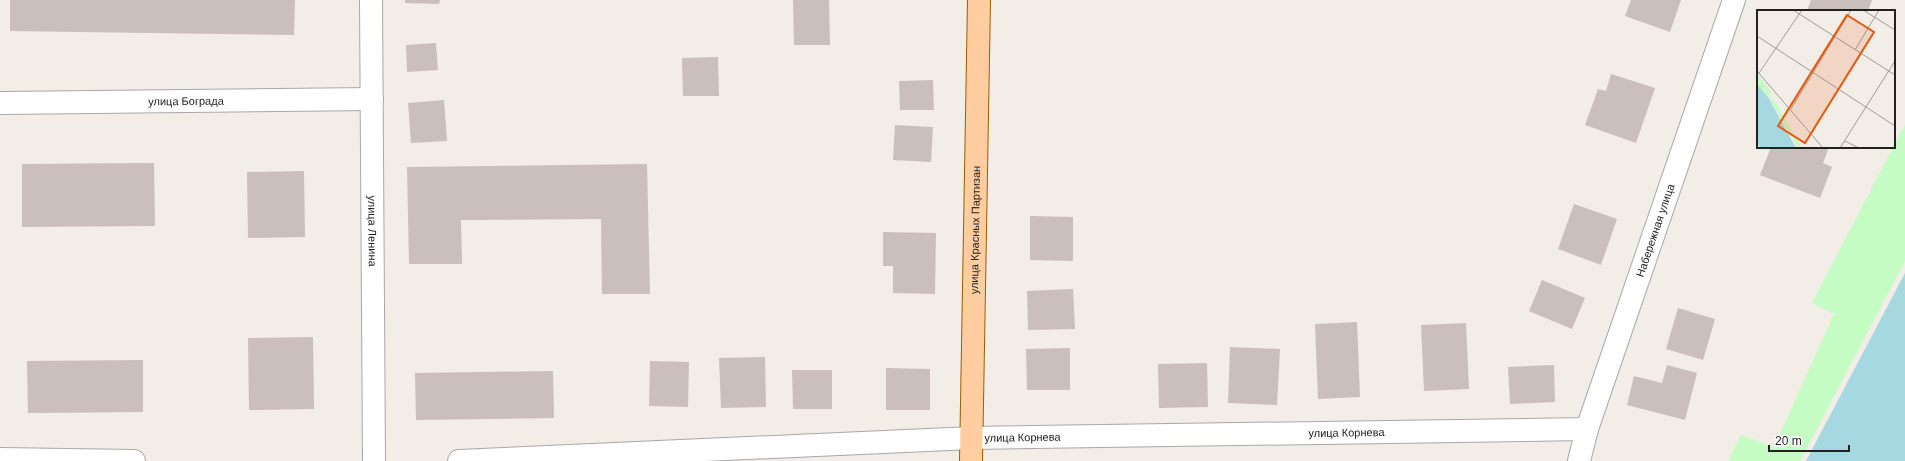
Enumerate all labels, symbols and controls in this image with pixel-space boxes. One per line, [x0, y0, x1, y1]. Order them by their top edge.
inset map [1757, 10, 1895, 148]
street label: улица Бограда [148, 95, 225, 107]
street label: улица Красных Партизан [968, 166, 982, 294]
street label: Набережная улица [1634, 181, 1677, 278]
street label: улица Ленина [366, 195, 379, 267]
street label: улица Корнева [1308, 426, 1385, 439]
scale bar [1769, 427, 1849, 453]
street label: улица Корнева [984, 431, 1061, 444]
text: 20 m [1775, 434, 1802, 448]

